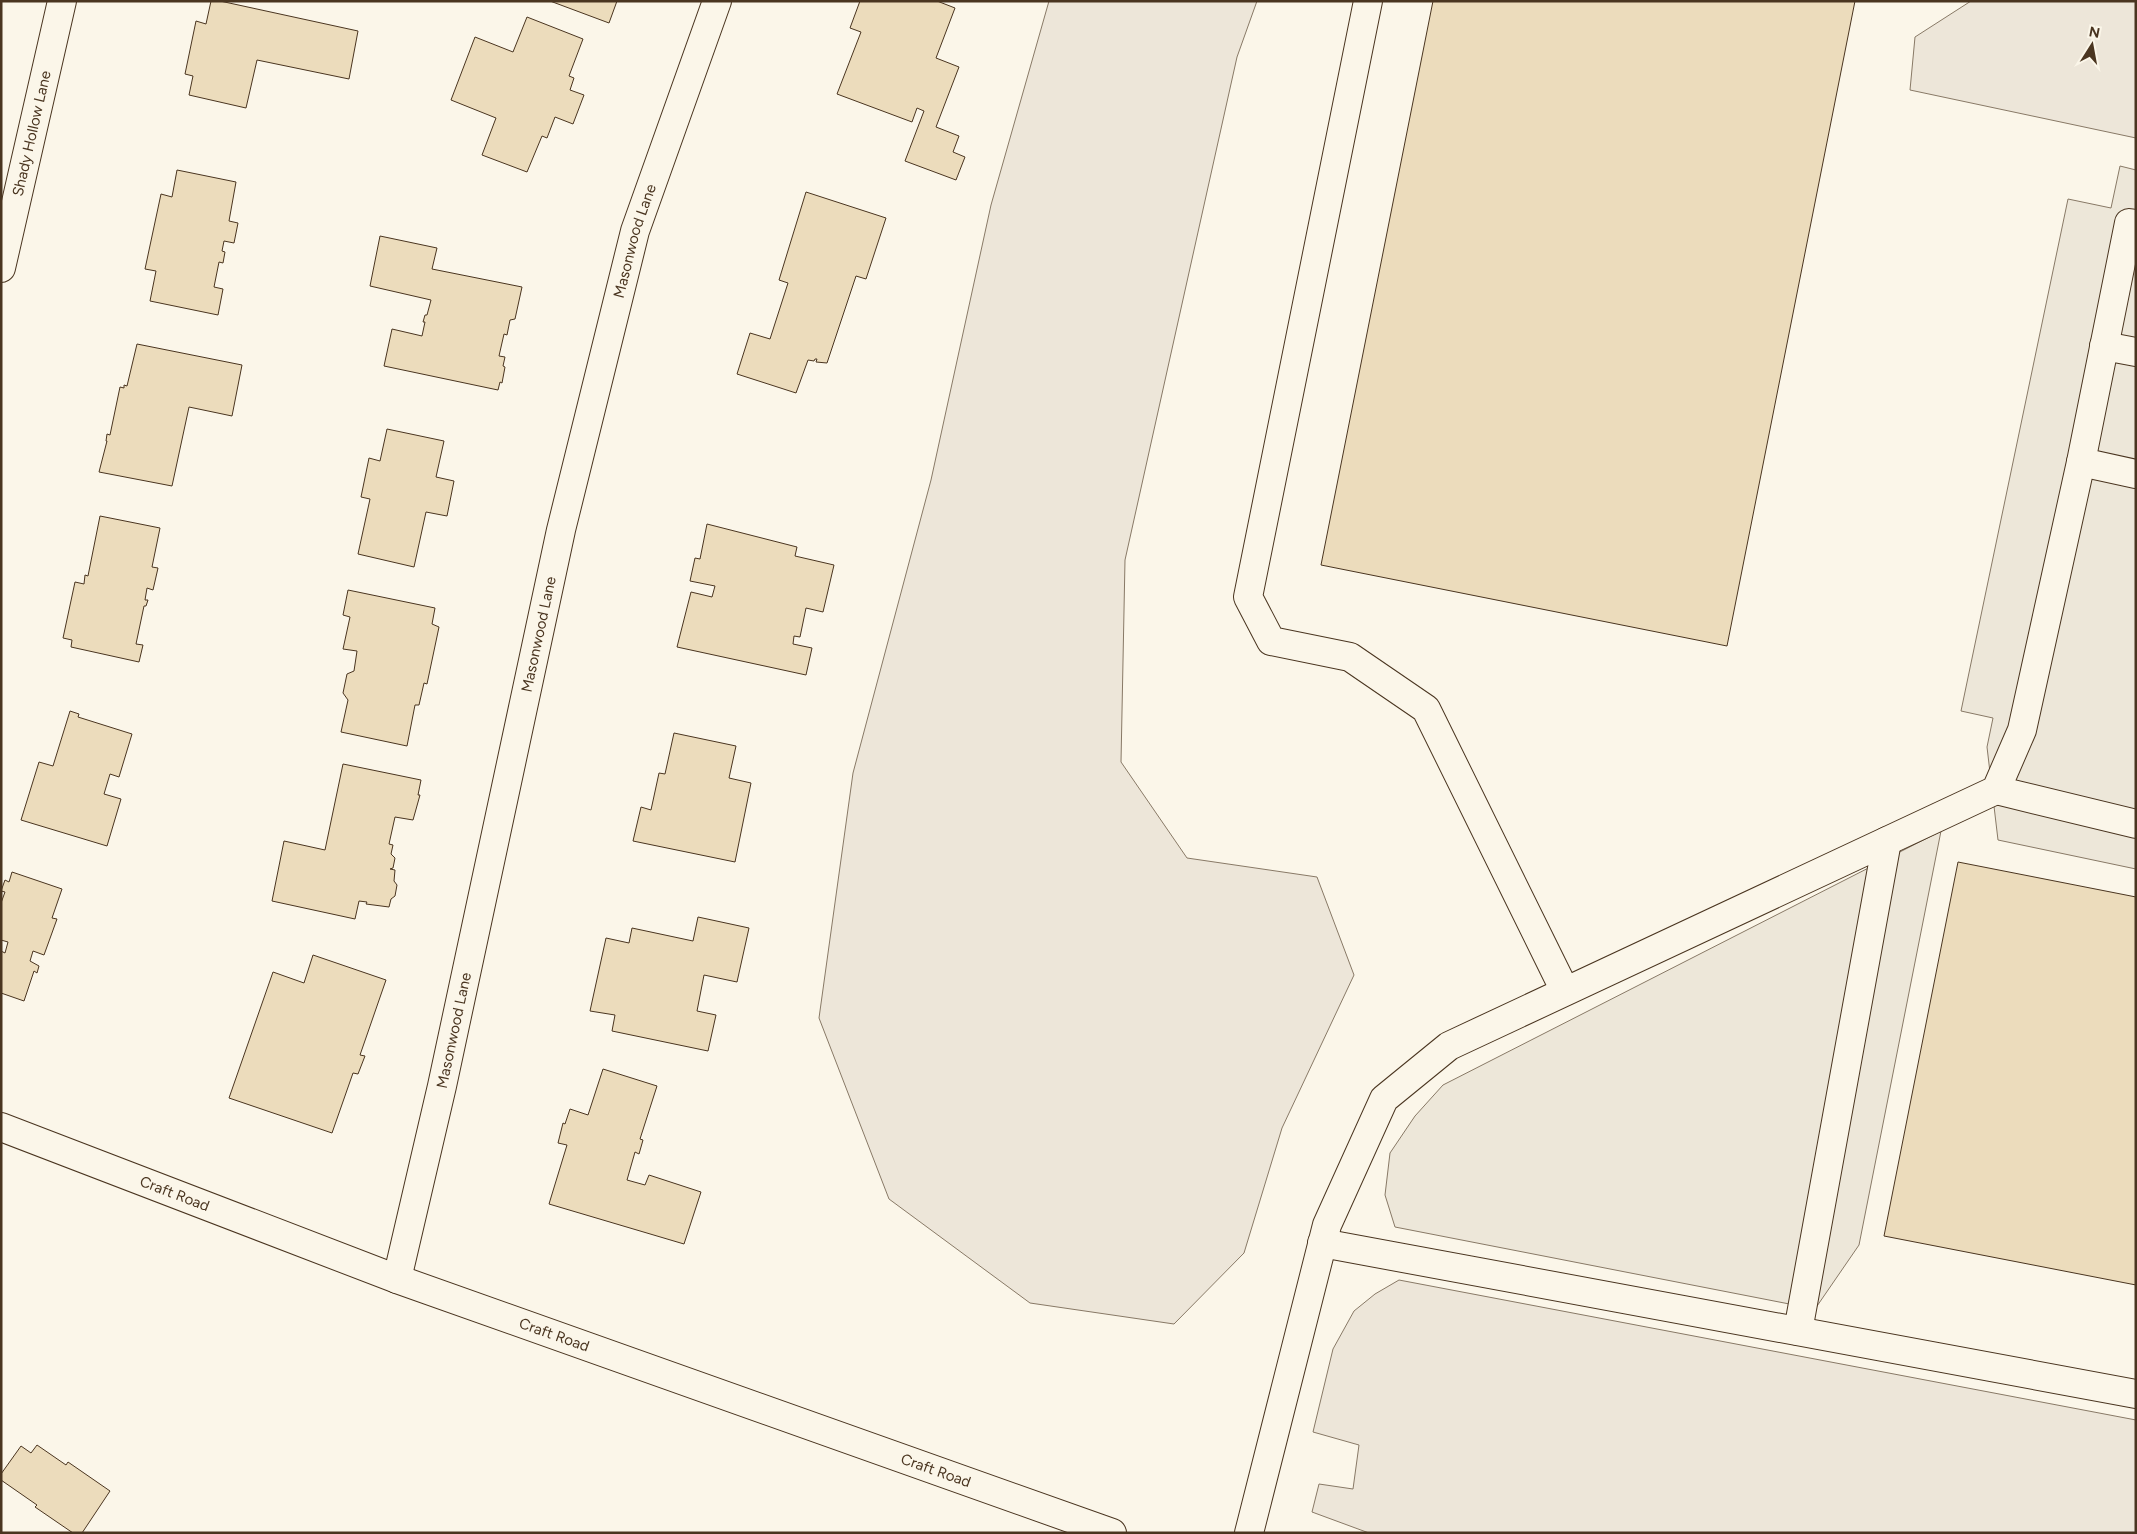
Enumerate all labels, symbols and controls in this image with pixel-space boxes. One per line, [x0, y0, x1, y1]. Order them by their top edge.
north arrow [2067, 20, 2117, 70]
text: N [2087, 23, 2101, 42]
street label: Shady Hollow Lane [9, 69, 55, 198]
street label: Masonwood Lane [610, 182, 660, 300]
street label: Masonwood Lane [518, 575, 560, 694]
street label: Masonwood Lane [433, 971, 475, 1090]
street label: Craft Road [137, 1172, 212, 1215]
street label: Craft Road [517, 1314, 592, 1356]
street label: Craft Road [898, 1450, 973, 1491]

